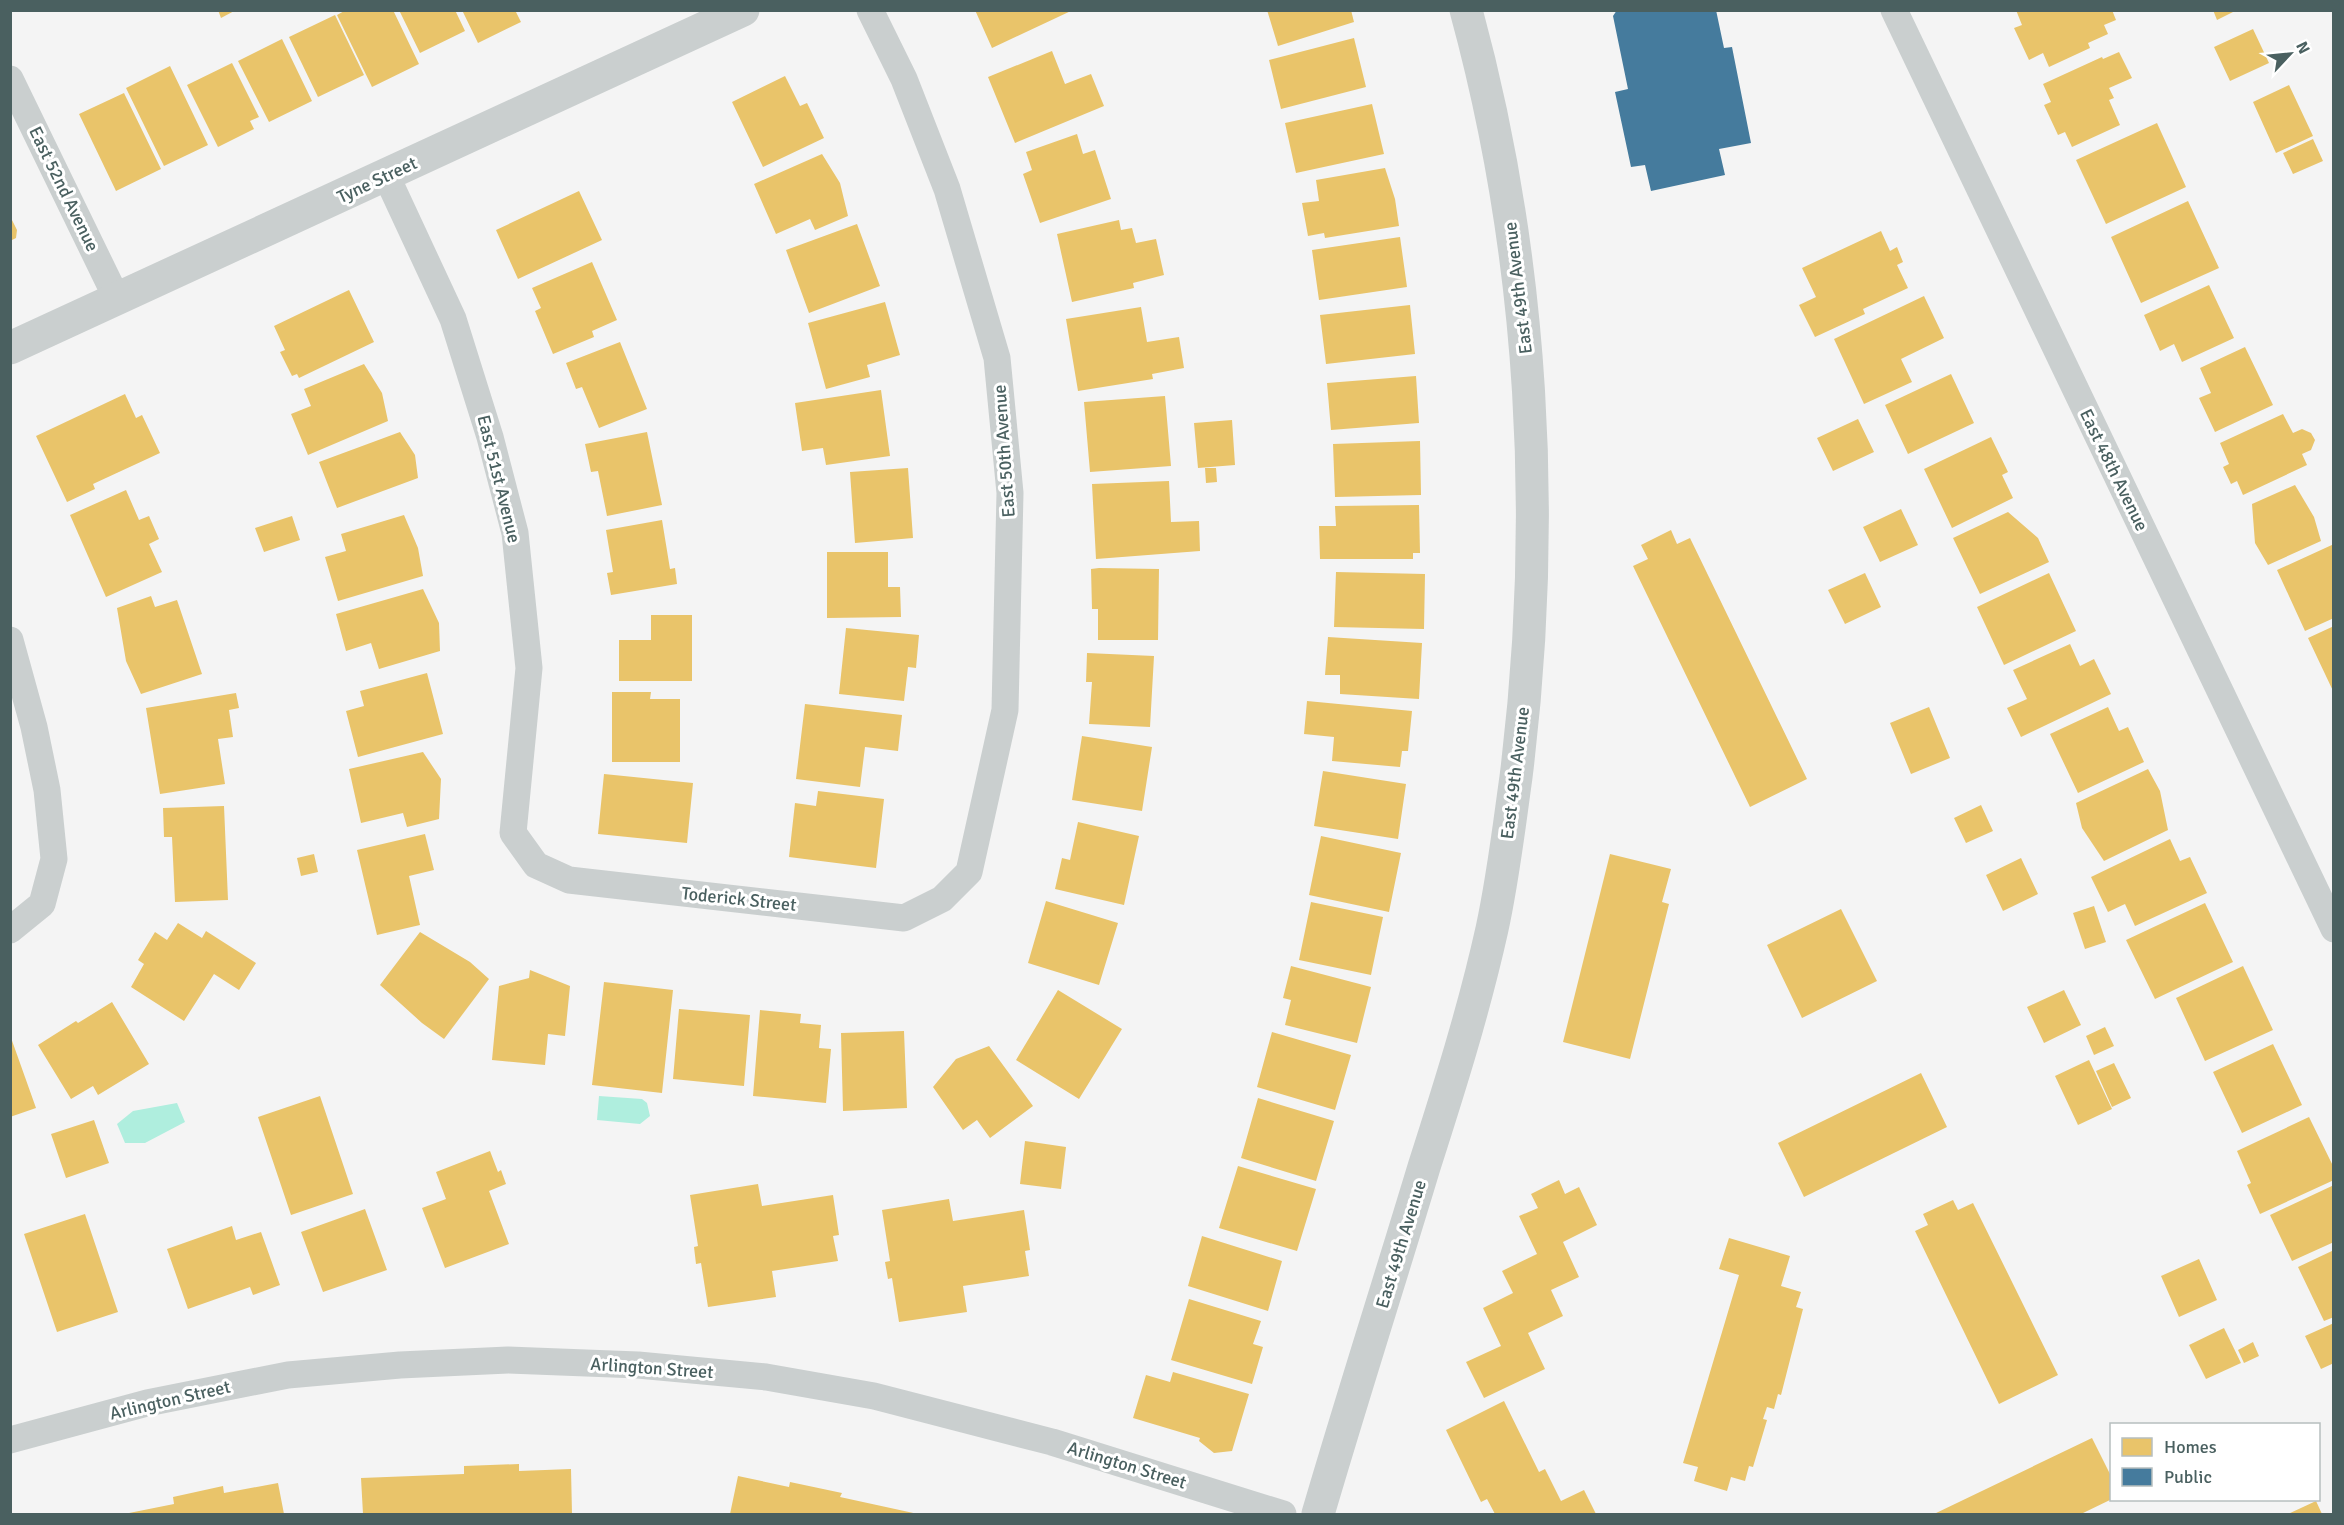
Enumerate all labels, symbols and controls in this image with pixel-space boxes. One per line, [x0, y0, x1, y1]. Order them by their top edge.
north arrow [2260, 24, 2320, 84]
text: N [2291, 38, 2314, 57]
street label: East 52nd Avenue [24, 123, 104, 255]
street label: Tyne Street [334, 152, 420, 208]
street label: East 49th Avenue [1499, 221, 1537, 355]
street label: East 50th Avenue [988, 384, 1020, 518]
street label: East 48th Avenue [2075, 405, 2153, 535]
street label: East 51st Avenue [472, 413, 526, 545]
street label: East 49th Avenue [1496, 706, 1534, 840]
street label: Toderick Street [680, 882, 798, 916]
street label: East 49th Avenue [1371, 1177, 1431, 1311]
street label: Arlington Street [590, 1353, 714, 1383]
street label: Arlington Street [107, 1375, 233, 1425]
legend [2110, 1423, 2320, 1501]
street label: Arlington Street [1065, 1436, 1189, 1494]
text: Homes [2164, 1436, 2217, 1458]
text: Public [2164, 1466, 2212, 1488]

